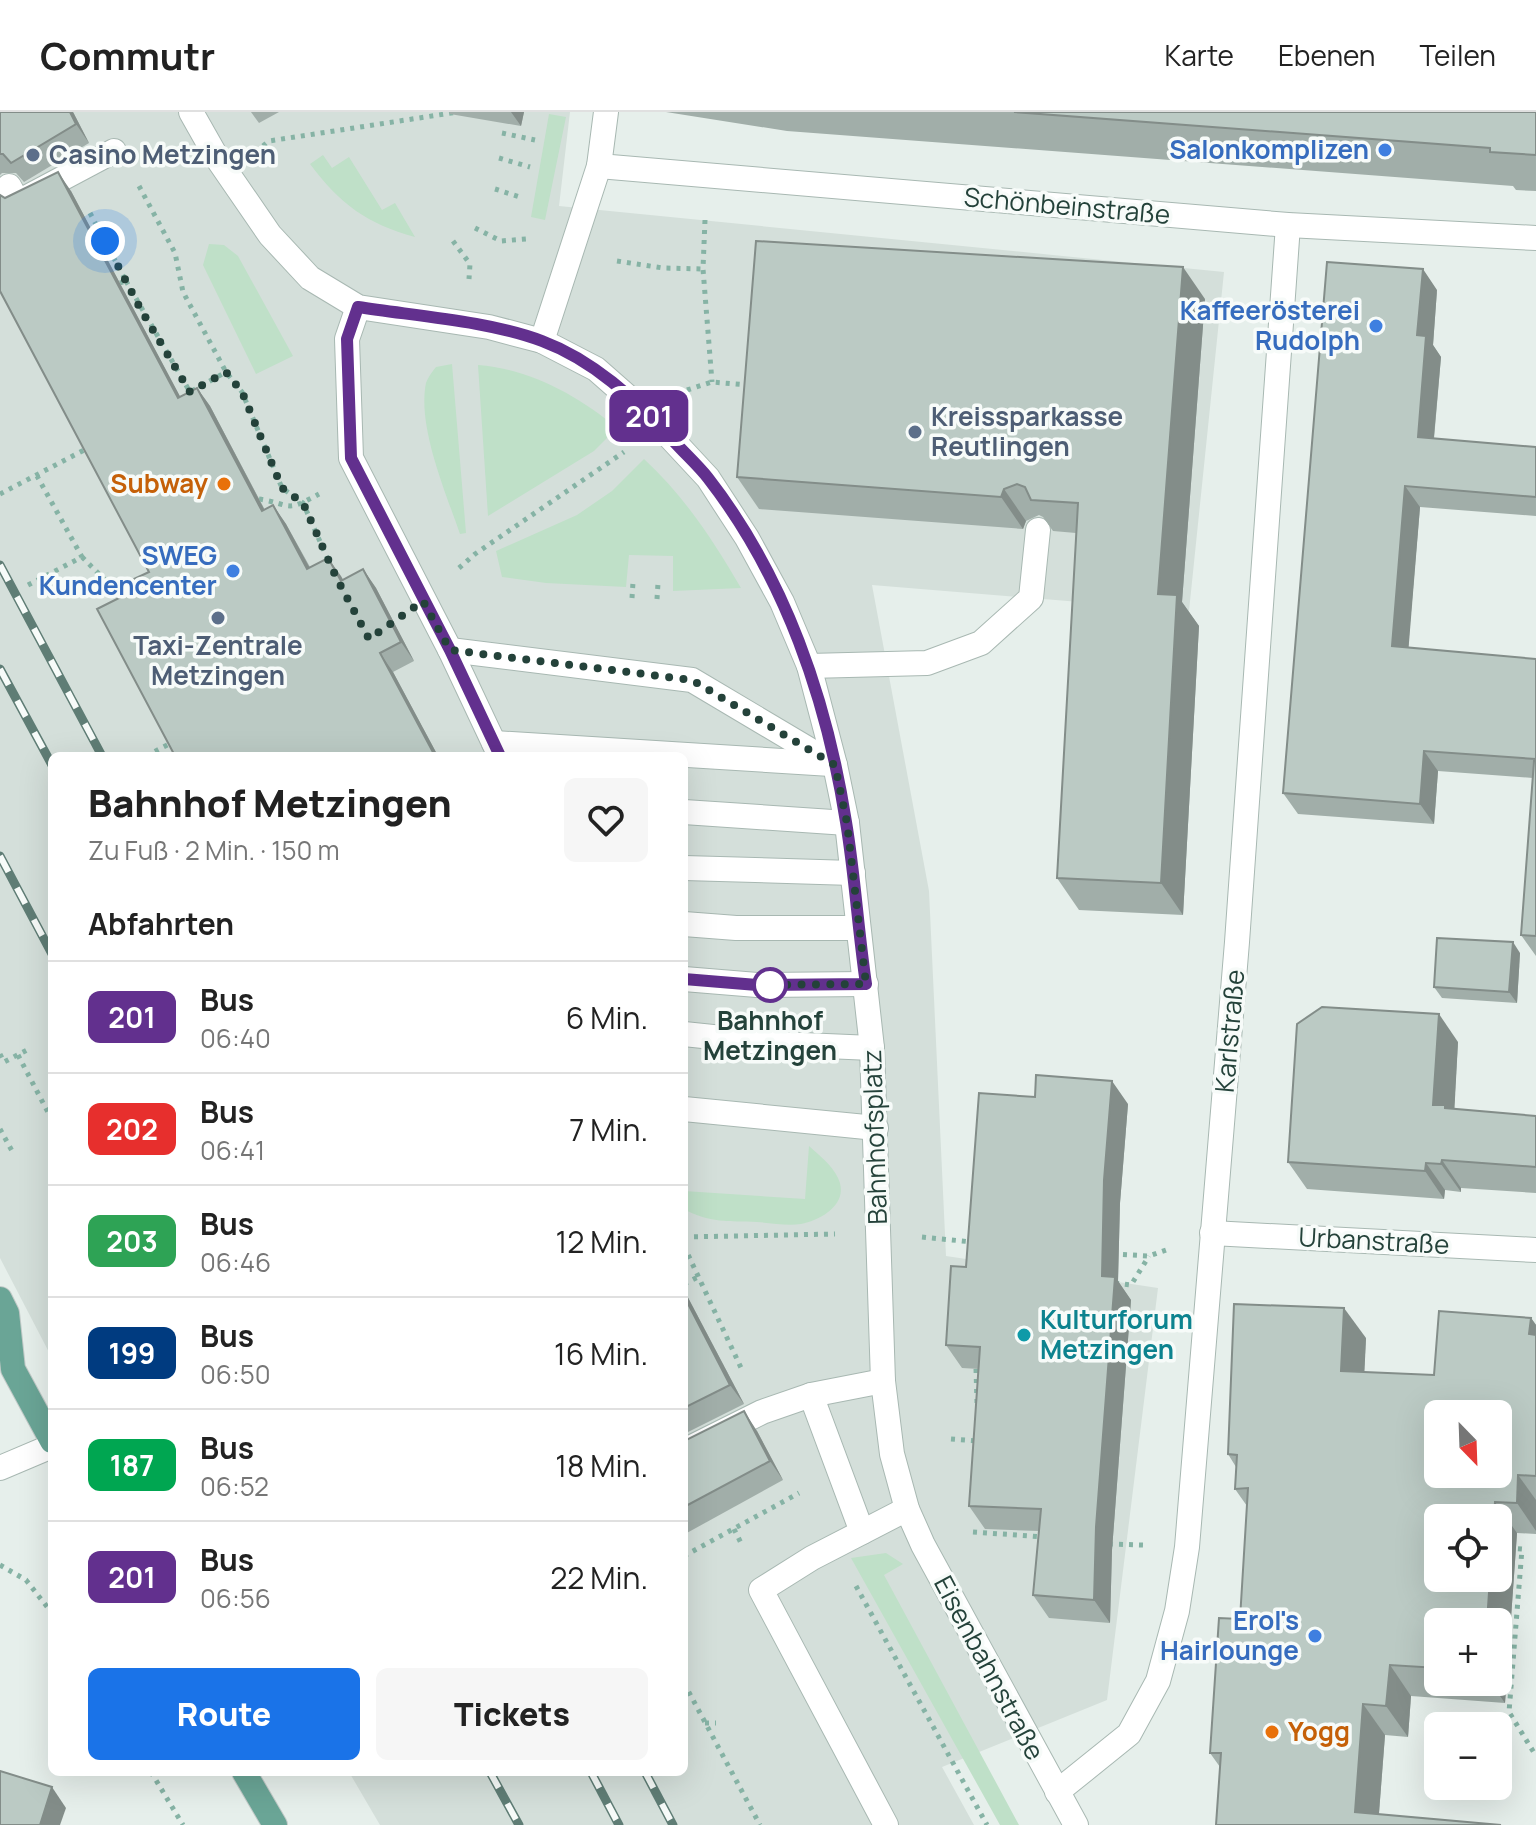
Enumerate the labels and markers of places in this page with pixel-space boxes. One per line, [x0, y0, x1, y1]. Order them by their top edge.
place label: Salonkomplizen [1169, 131, 1369, 167]
place label: Casino Metzingen [49, 136, 276, 172]
marker: Salonkomplizen [1376, 141, 1394, 159]
marker: Casino Metzingen [24, 146, 42, 164]
place label: Kaffeerösterei Rudolph [1180, 292, 1360, 358]
marker: Kaffeerösterei Rudolph [1367, 317, 1385, 335]
place label: Kreissparkasse Reutlingen [931, 398, 1123, 464]
marker: Kreissparkasse Reutlingen [906, 423, 924, 441]
place label: Subway [110, 465, 208, 501]
marker: Subway [215, 475, 233, 493]
place label: SWEG Kundencenter [39, 537, 217, 603]
marker: SWEG Kundencenter [224, 562, 242, 580]
marker: Taxi-Zentrale Metzingen [209, 609, 227, 627]
place label: Taxi-Zentrale Metzingen [133, 627, 303, 693]
marker: Bahnhof Metzingen [753, 968, 787, 1002]
place label: Bahnhof Metzingen [703, 1002, 837, 1068]
place label: Kulturforum Metzingen [1040, 1301, 1193, 1367]
marker: Kulturforum Metzingen [1015, 1326, 1033, 1344]
place label: Erol's Hairlounge [1160, 1602, 1299, 1668]
marker: Erol's Hairlounge [1306, 1627, 1324, 1645]
place label: Yogg [1288, 1713, 1350, 1749]
marker: Yogg [1263, 1723, 1281, 1741]

